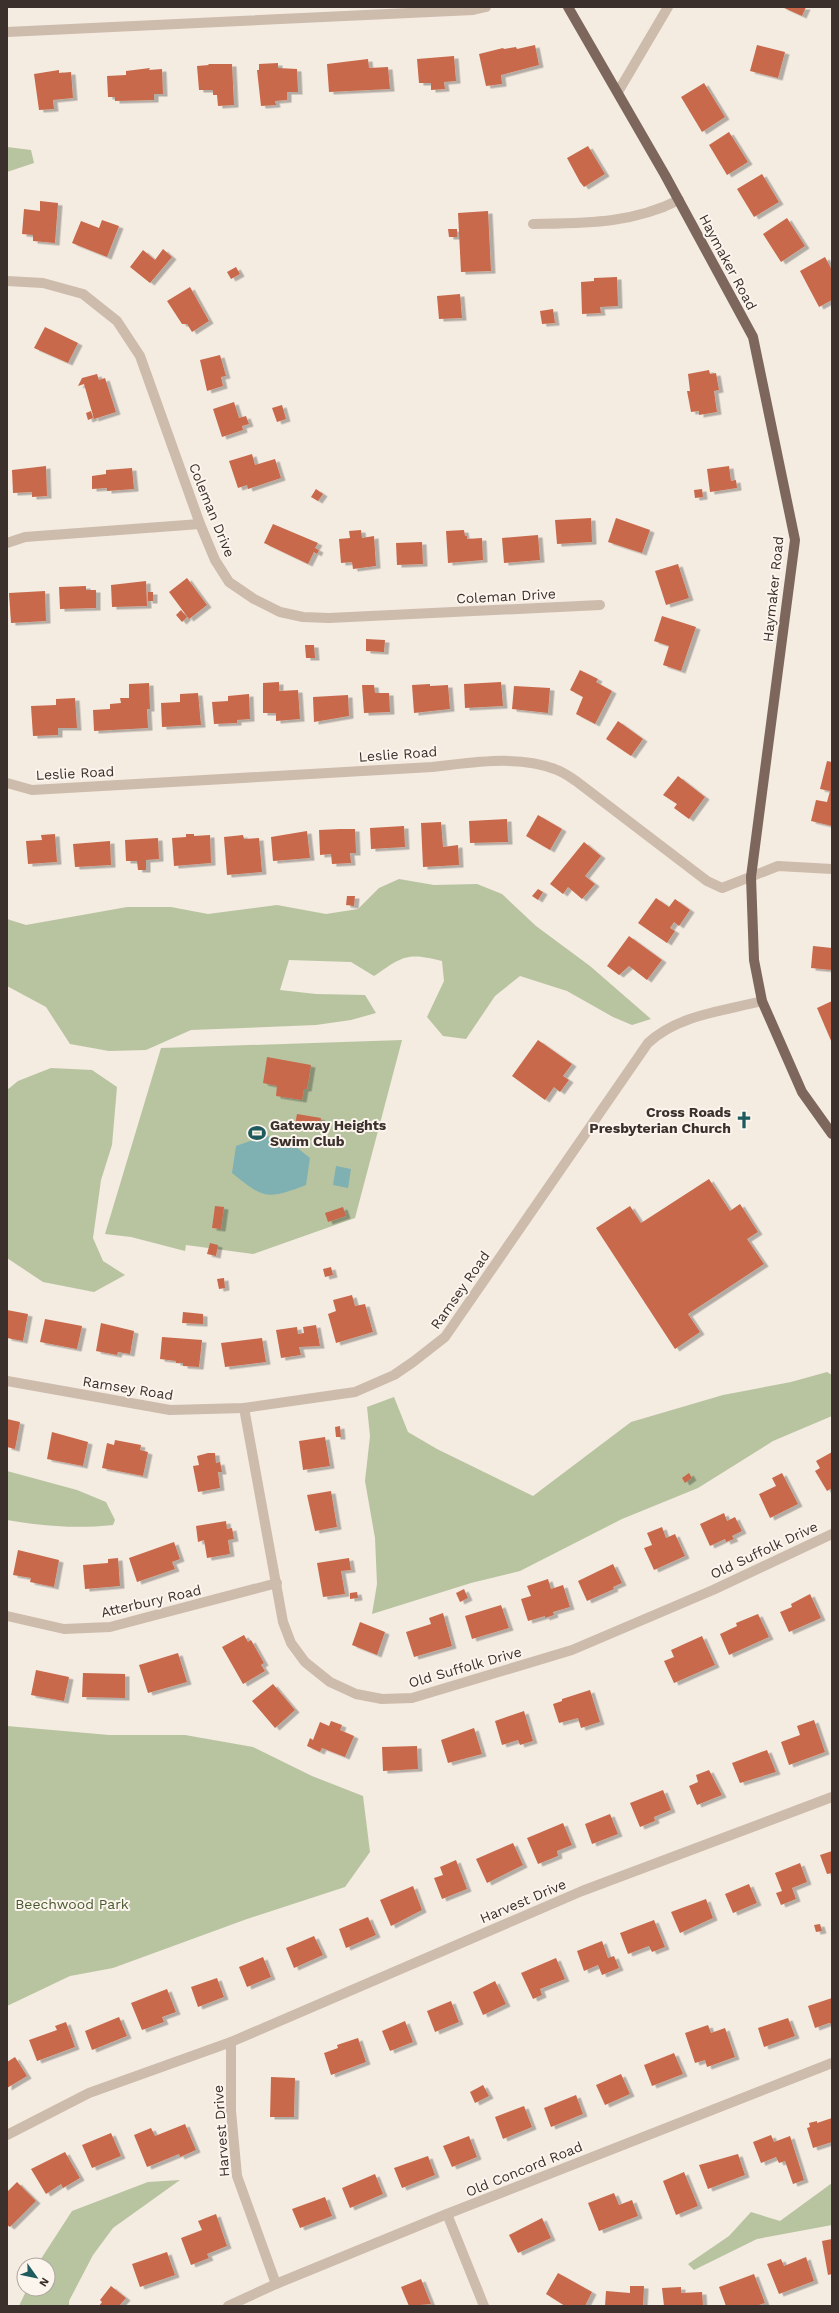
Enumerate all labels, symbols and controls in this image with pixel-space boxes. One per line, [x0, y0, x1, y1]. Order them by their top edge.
street label: Haymaker Road [696, 211, 760, 313]
street label: Coleman Drive [186, 461, 238, 559]
street label: Haymaker Road [759, 535, 787, 643]
street label: Coleman Drive [456, 585, 556, 607]
street label: Leslie Road [358, 743, 438, 765]
street label: Leslie Road [35, 763, 115, 783]
place label: Cross Roads Presbyterian Church [589, 1104, 732, 1136]
church icon: Cross Roads Presbyterian Church [734, 1110, 754, 1130]
place label: Gateway Heights Swim Club [270, 1117, 387, 1149]
sports icon: Gateway Heights Swim Club [247, 1123, 267, 1143]
street label: Ramsey Road [427, 1248, 493, 1332]
street label: Ramsey Road [82, 1373, 174, 1403]
street label: Old Suffolk Drive [708, 1518, 820, 1582]
street label: Atterbury Road [99, 1582, 203, 1620]
street label: Old Suffolk Drive [407, 1643, 523, 1691]
street label: Harvest Drive [478, 1876, 568, 1926]
park label: Beechwood Park [15, 1896, 129, 1912]
street label: Harvest Drive [210, 2085, 232, 2177]
street label: Old Concord Road [463, 2138, 585, 2200]
north arrow [16, 2257, 56, 2297]
text: N [36, 2275, 52, 2289]

